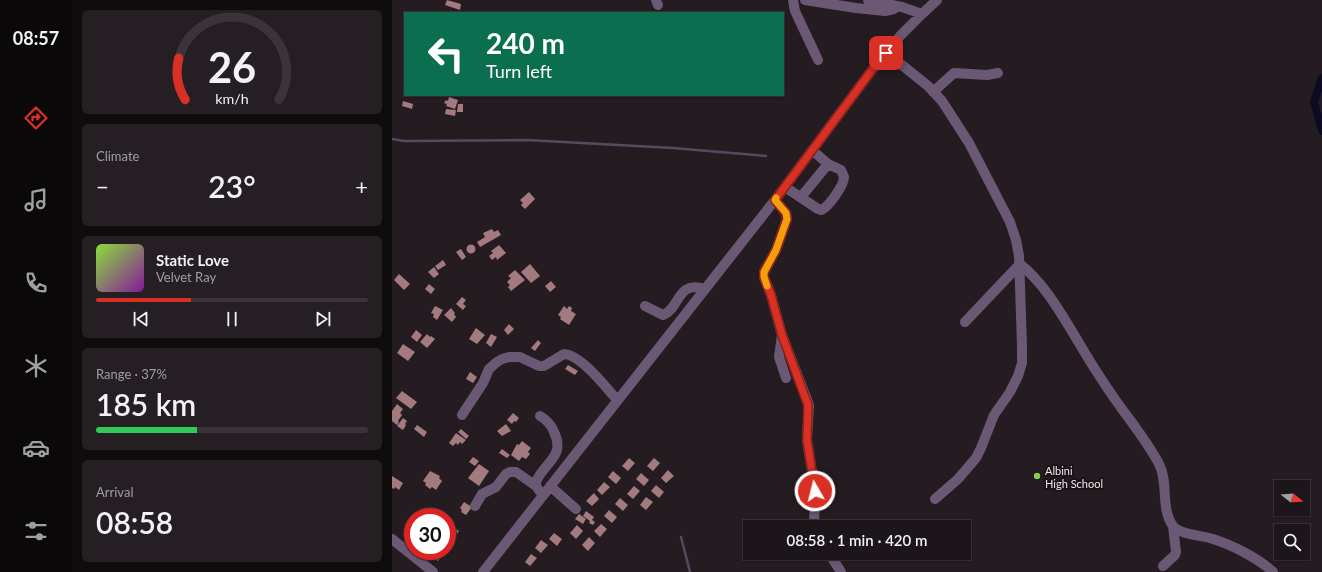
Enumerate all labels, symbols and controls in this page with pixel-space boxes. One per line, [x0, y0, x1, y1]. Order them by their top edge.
text: 240 m [486, 26, 565, 60]
text: 08:57 [13, 27, 59, 49]
icon: left [420, 28, 472, 80]
pin [869, 36, 903, 70]
text: 26 [208, 42, 256, 92]
icon: arrive [875, 42, 897, 64]
text: Turn left [486, 60, 552, 82]
text: km/h [215, 90, 249, 107]
icon: directions [22, 104, 50, 132]
text: Climate [96, 148, 139, 164]
text: 23° [208, 168, 256, 204]
text: − [96, 173, 109, 200]
text: + [355, 173, 368, 200]
icon: music [22, 186, 50, 214]
text: Static Love [156, 251, 229, 269]
icon: phone [22, 269, 50, 297]
text: Velvet Ray [156, 269, 216, 285]
icon: previous [130, 308, 152, 330]
icon: pause [221, 308, 243, 330]
icon: next [312, 308, 334, 330]
icon: climate [22, 352, 50, 380]
text: Range · 37% [96, 366, 167, 382]
text: 185 km [96, 386, 196, 422]
icon: car [22, 434, 50, 462]
place label: Albini High School [1045, 464, 1103, 490]
position arrow [794, 470, 836, 512]
marker: Albini High School [1032, 471, 1042, 481]
north arrow [1274, 480, 1310, 516]
map controls [1274, 480, 1310, 560]
text: Arrival [96, 484, 133, 500]
text: 08:58 [96, 504, 173, 540]
speed limit sign: 30 [404, 508, 456, 560]
icon: filters [22, 517, 50, 545]
button: search [1274, 524, 1310, 560]
text: 08:58 · 1 min · 420 m [787, 531, 927, 549]

